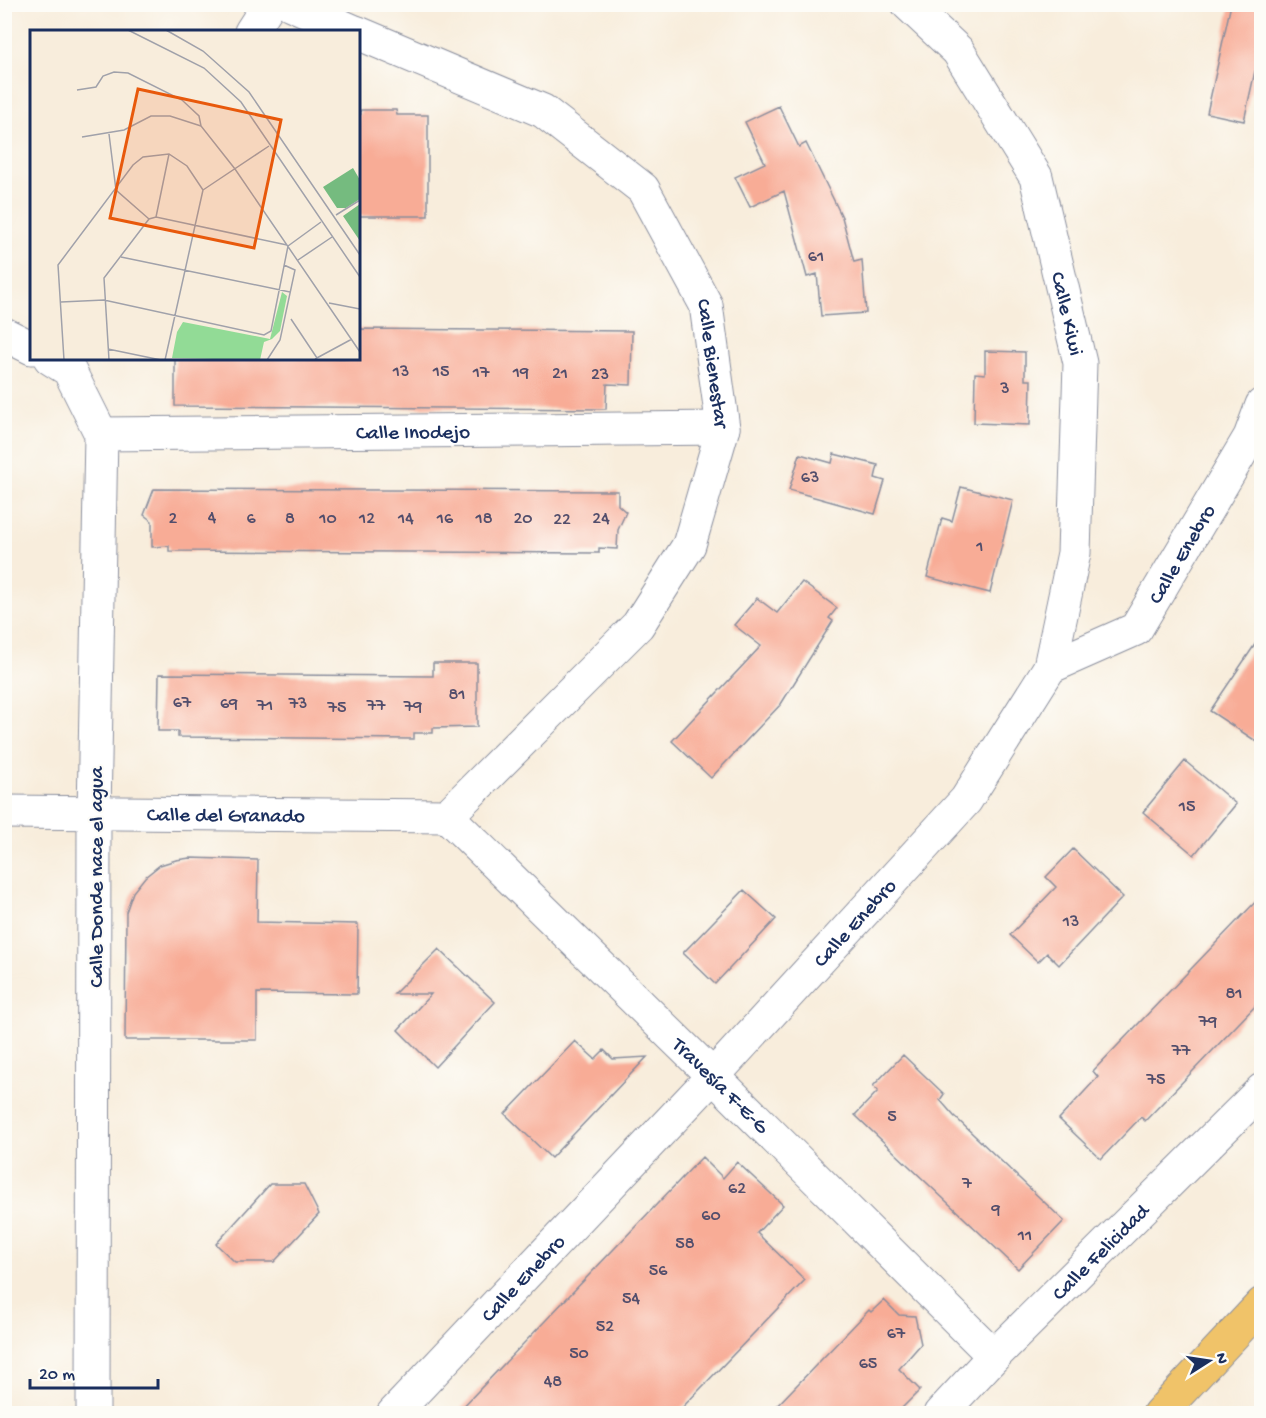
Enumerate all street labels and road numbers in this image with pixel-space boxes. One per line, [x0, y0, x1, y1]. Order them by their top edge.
street label: Calle Kiwi [1043, 270, 1087, 359]
street label: Calle Bienestar [689, 295, 732, 431]
street label: Calle Inodejo [356, 421, 470, 448]
street label: Calle Enebro [1145, 501, 1223, 610]
street label: Calle Donde nace el agua [86, 765, 111, 987]
street label: Calle del Granado [147, 804, 305, 831]
street label: Calle Enebro [810, 875, 903, 974]
street label: Travesía F-E-G [664, 1033, 773, 1141]
street label: Calle Felicidad [1048, 1199, 1157, 1307]
street label: Calle Enebro [477, 1231, 572, 1329]

